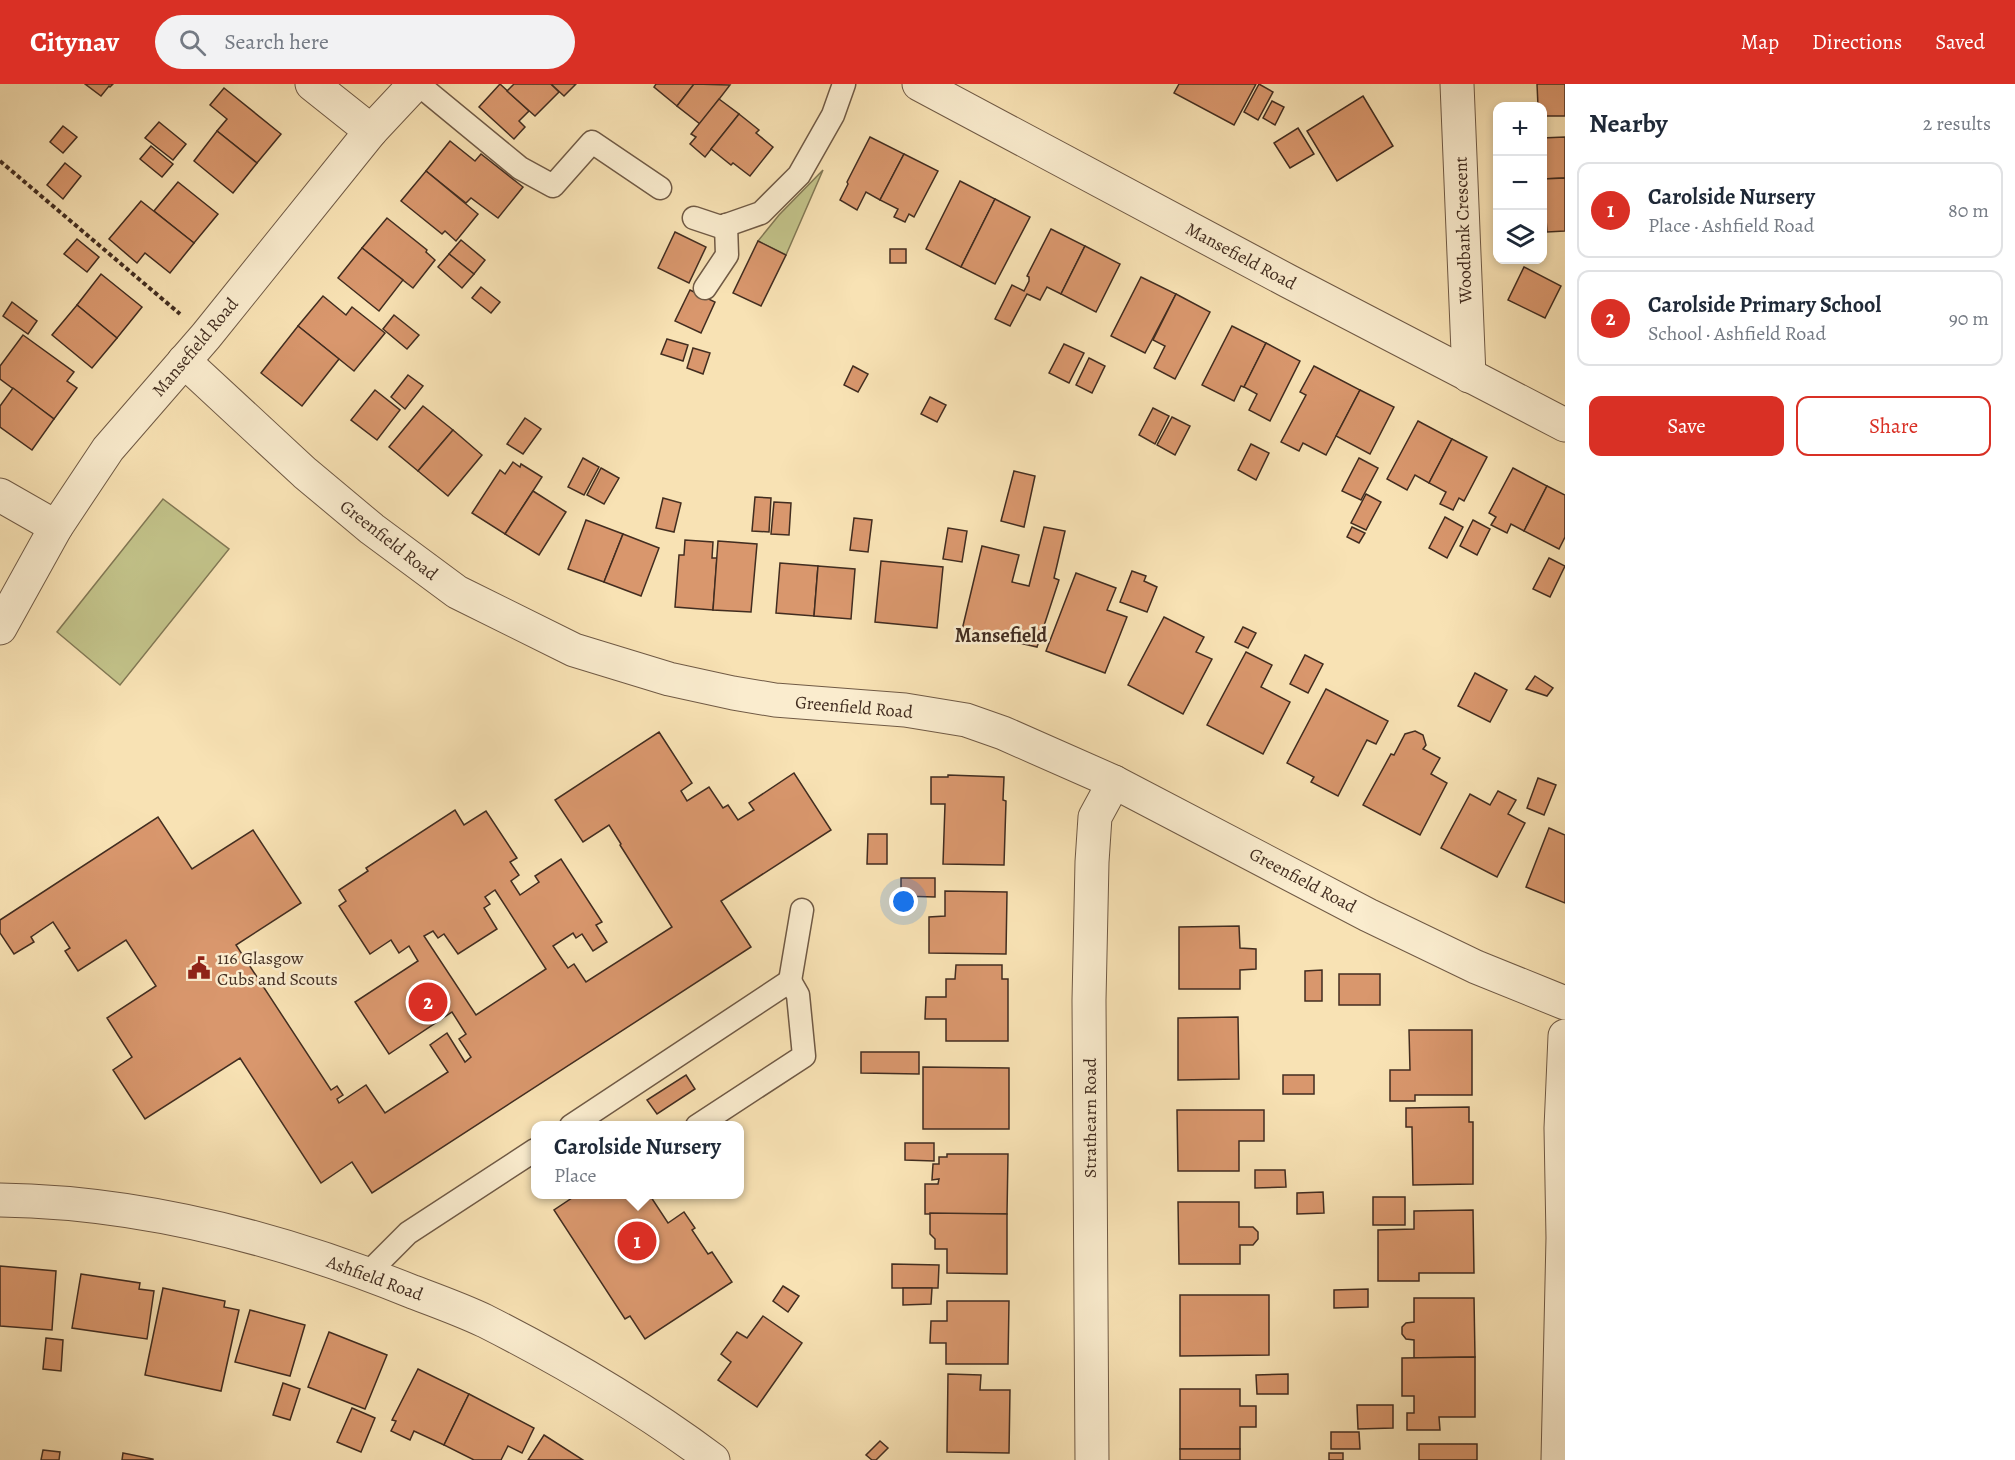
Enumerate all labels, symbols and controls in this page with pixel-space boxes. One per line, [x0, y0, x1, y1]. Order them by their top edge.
search box [155, 15, 575, 69]
text: Citynav [30, 23, 119, 61]
icon: search [176, 26, 209, 59]
text: Search here [224, 27, 329, 57]
text: Map [1741, 28, 1779, 56]
text: Directions [1812, 28, 1902, 56]
text: Saved [1935, 28, 1985, 56]
map controls [1493, 102, 1547, 264]
button: + [1493, 102, 1547, 156]
text: Nearby [1589, 106, 1668, 141]
text: 2 results [1923, 110, 1991, 137]
street label: Woodbank Crescent [1448, 156, 1478, 305]
button: − [1493, 156, 1547, 210]
text: Carolside Nursery [1648, 182, 1815, 212]
text: 1 [1607, 197, 1614, 224]
text: 80 m [1948, 197, 1989, 224]
button: layers [1493, 210, 1547, 264]
text: Place · Ashfield Road [1648, 212, 1815, 239]
street label: Mansefield Road [1181, 217, 1301, 295]
text: Carolside Primary School [1648, 290, 1881, 320]
street label: Mansefield Road [146, 292, 244, 402]
text: 2 [1606, 305, 1615, 332]
text: 90 m [1949, 305, 1989, 332]
text: School · Ashfield Road [1648, 320, 1826, 347]
button: Save [1589, 396, 1784, 456]
button: Share [1796, 396, 1991, 456]
street label: Greenfield Road [335, 494, 443, 586]
district label: Mansefield [955, 622, 1047, 649]
street label: Greenfield Road [794, 690, 914, 724]
street label: Greenfield Road [1245, 842, 1361, 918]
your location [889, 887, 918, 916]
place label: 116 Glasgow Cubs and Scouts [217, 946, 338, 991]
public building icon: 116 Glasgow Cubs and Scouts [186, 955, 212, 981]
pin: 2 [408, 980, 448, 1024]
street label: Strathearn Road [1078, 1057, 1102, 1178]
popup [531, 1121, 744, 1199]
text: Carolside Nursery [554, 1132, 721, 1162]
text: Place [554, 1162, 596, 1189]
pin: 1 [618, 1218, 656, 1264]
street label: Ashfield Road [322, 1249, 427, 1307]

